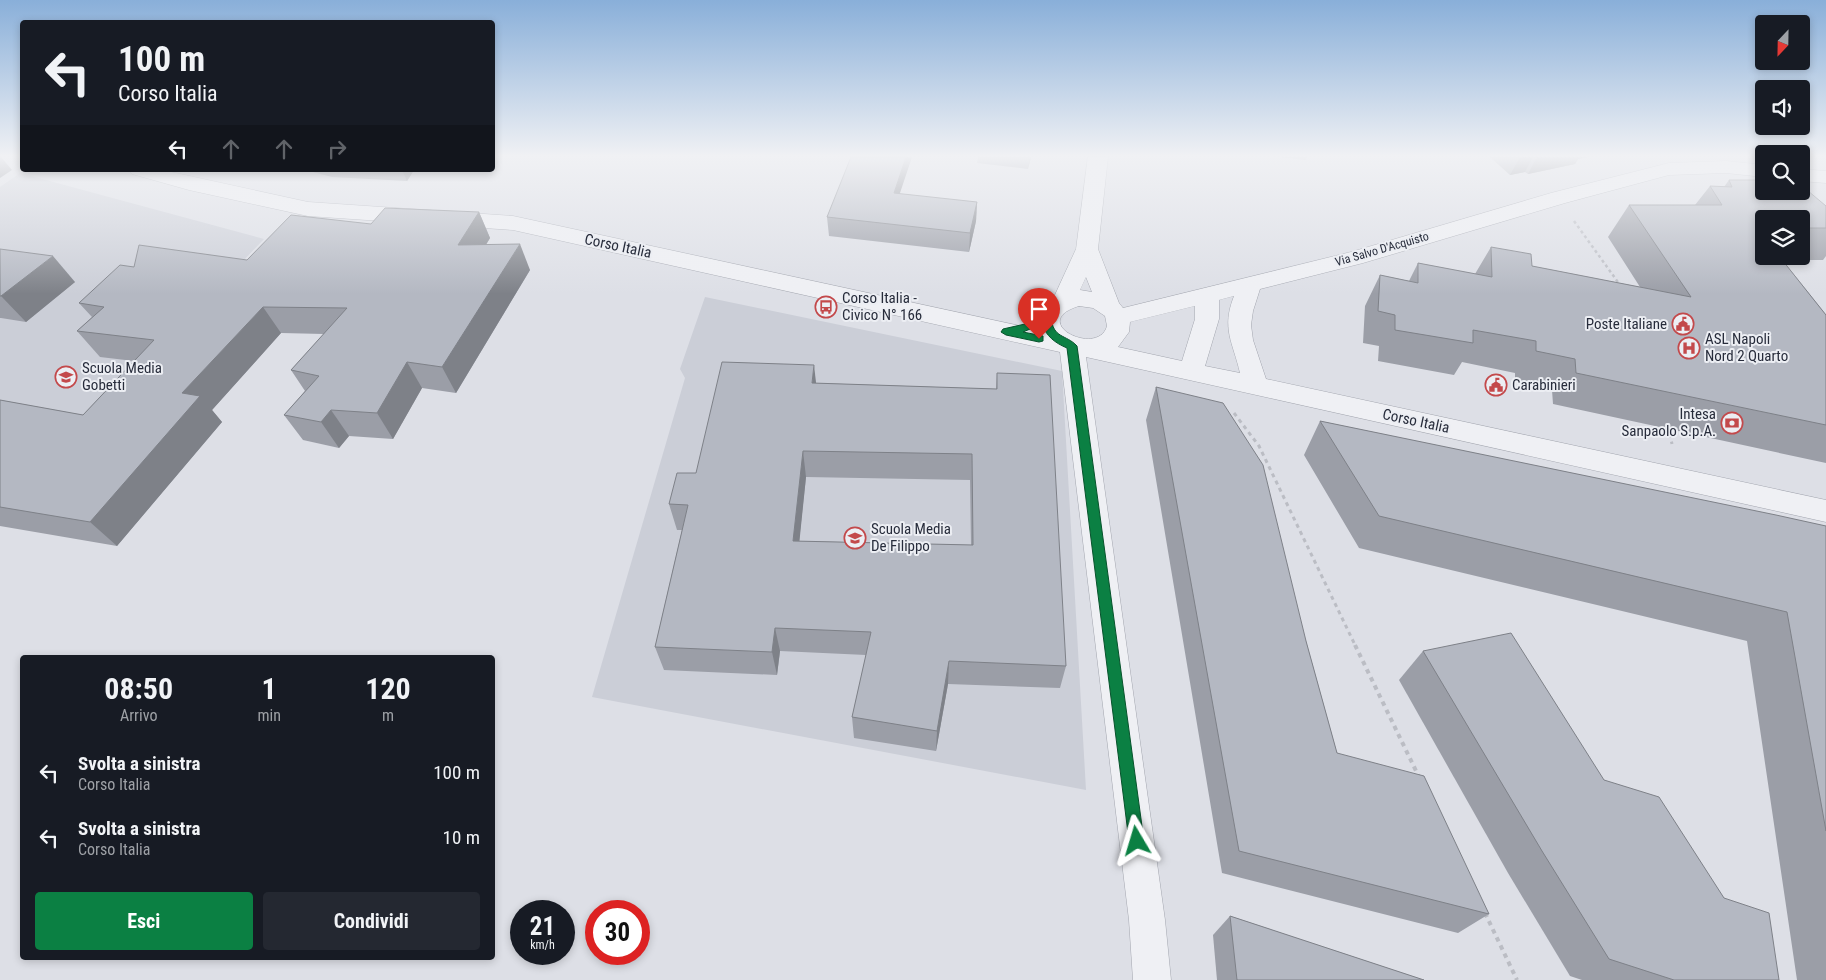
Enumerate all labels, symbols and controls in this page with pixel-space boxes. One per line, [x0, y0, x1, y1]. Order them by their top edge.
north arrow [1755, 15, 1810, 70]
map controls [1755, 15, 1810, 265]
text: 100 m [118, 39, 205, 80]
icon: left [35, 40, 100, 105]
button: sound [1755, 80, 1810, 135]
text: Corso Italia [118, 81, 218, 106]
icon: left [164, 135, 192, 163]
icon: ahead [217, 135, 245, 163]
icon: ahead [270, 135, 298, 163]
icon: right [323, 135, 351, 163]
button: search [1755, 145, 1810, 200]
button: layers [1755, 210, 1810, 265]
street label: Via Salvo D'Acquisto [1334, 229, 1430, 269]
street label: Corso Italia [583, 230, 653, 262]
pin [1018, 288, 1060, 339]
place label: Corso Italia - Civico N° 166 [842, 289, 922, 324]
bus stop icon: Corso Italia - Civico N° 166 [814, 295, 838, 319]
icon: arrive [1025, 295, 1053, 323]
public building icon: Poste Italiane [1671, 312, 1695, 336]
place label: Poste Italiane [1586, 315, 1667, 333]
place label: ASL Napoli Nord 2 Quarto [1705, 330, 1788, 365]
hospital icon: ASL Napoli Nord 2 Quarto [1677, 336, 1701, 360]
place label: Scuola Media Gobetti [82, 359, 162, 394]
school or university icon: Scuola Media Gobetti [54, 365, 78, 389]
public building icon: Carabinieri [1484, 373, 1508, 397]
place label: Carabinieri [1512, 376, 1576, 394]
street label: Corso Italia [1381, 405, 1451, 437]
place label: Intesa Sanpaolo S.p.A. [1622, 405, 1716, 440]
bank icon: Intesa Sanpaolo S.p.A. [1720, 411, 1744, 435]
place label: Scuola Media De Filippo [871, 520, 951, 555]
school or university icon: Scuola Media De Filippo [843, 526, 867, 550]
text: 08:50 [104, 671, 173, 706]
text: 1 [262, 671, 277, 706]
text: 120 [365, 671, 411, 706]
text: Arrivo [120, 706, 157, 725]
text: min [257, 706, 281, 725]
text: m [382, 706, 394, 725]
text: Svolta a sinistra [78, 752, 200, 775]
icon: left [35, 759, 63, 787]
text: 100 m [433, 761, 480, 784]
text: Corso Italia [78, 775, 150, 794]
position arrow [1110, 814, 1162, 866]
text: Svolta a sinistra [78, 817, 200, 840]
icon: left [35, 824, 63, 852]
text: 10 m [443, 826, 480, 849]
text: Corso Italia [78, 840, 150, 859]
button: Esci [35, 892, 253, 950]
button: Condividi [263, 892, 480, 950]
speed limit sign: 30 [585, 900, 650, 965]
text: 21 [530, 912, 555, 941]
text: km/h [530, 938, 555, 952]

